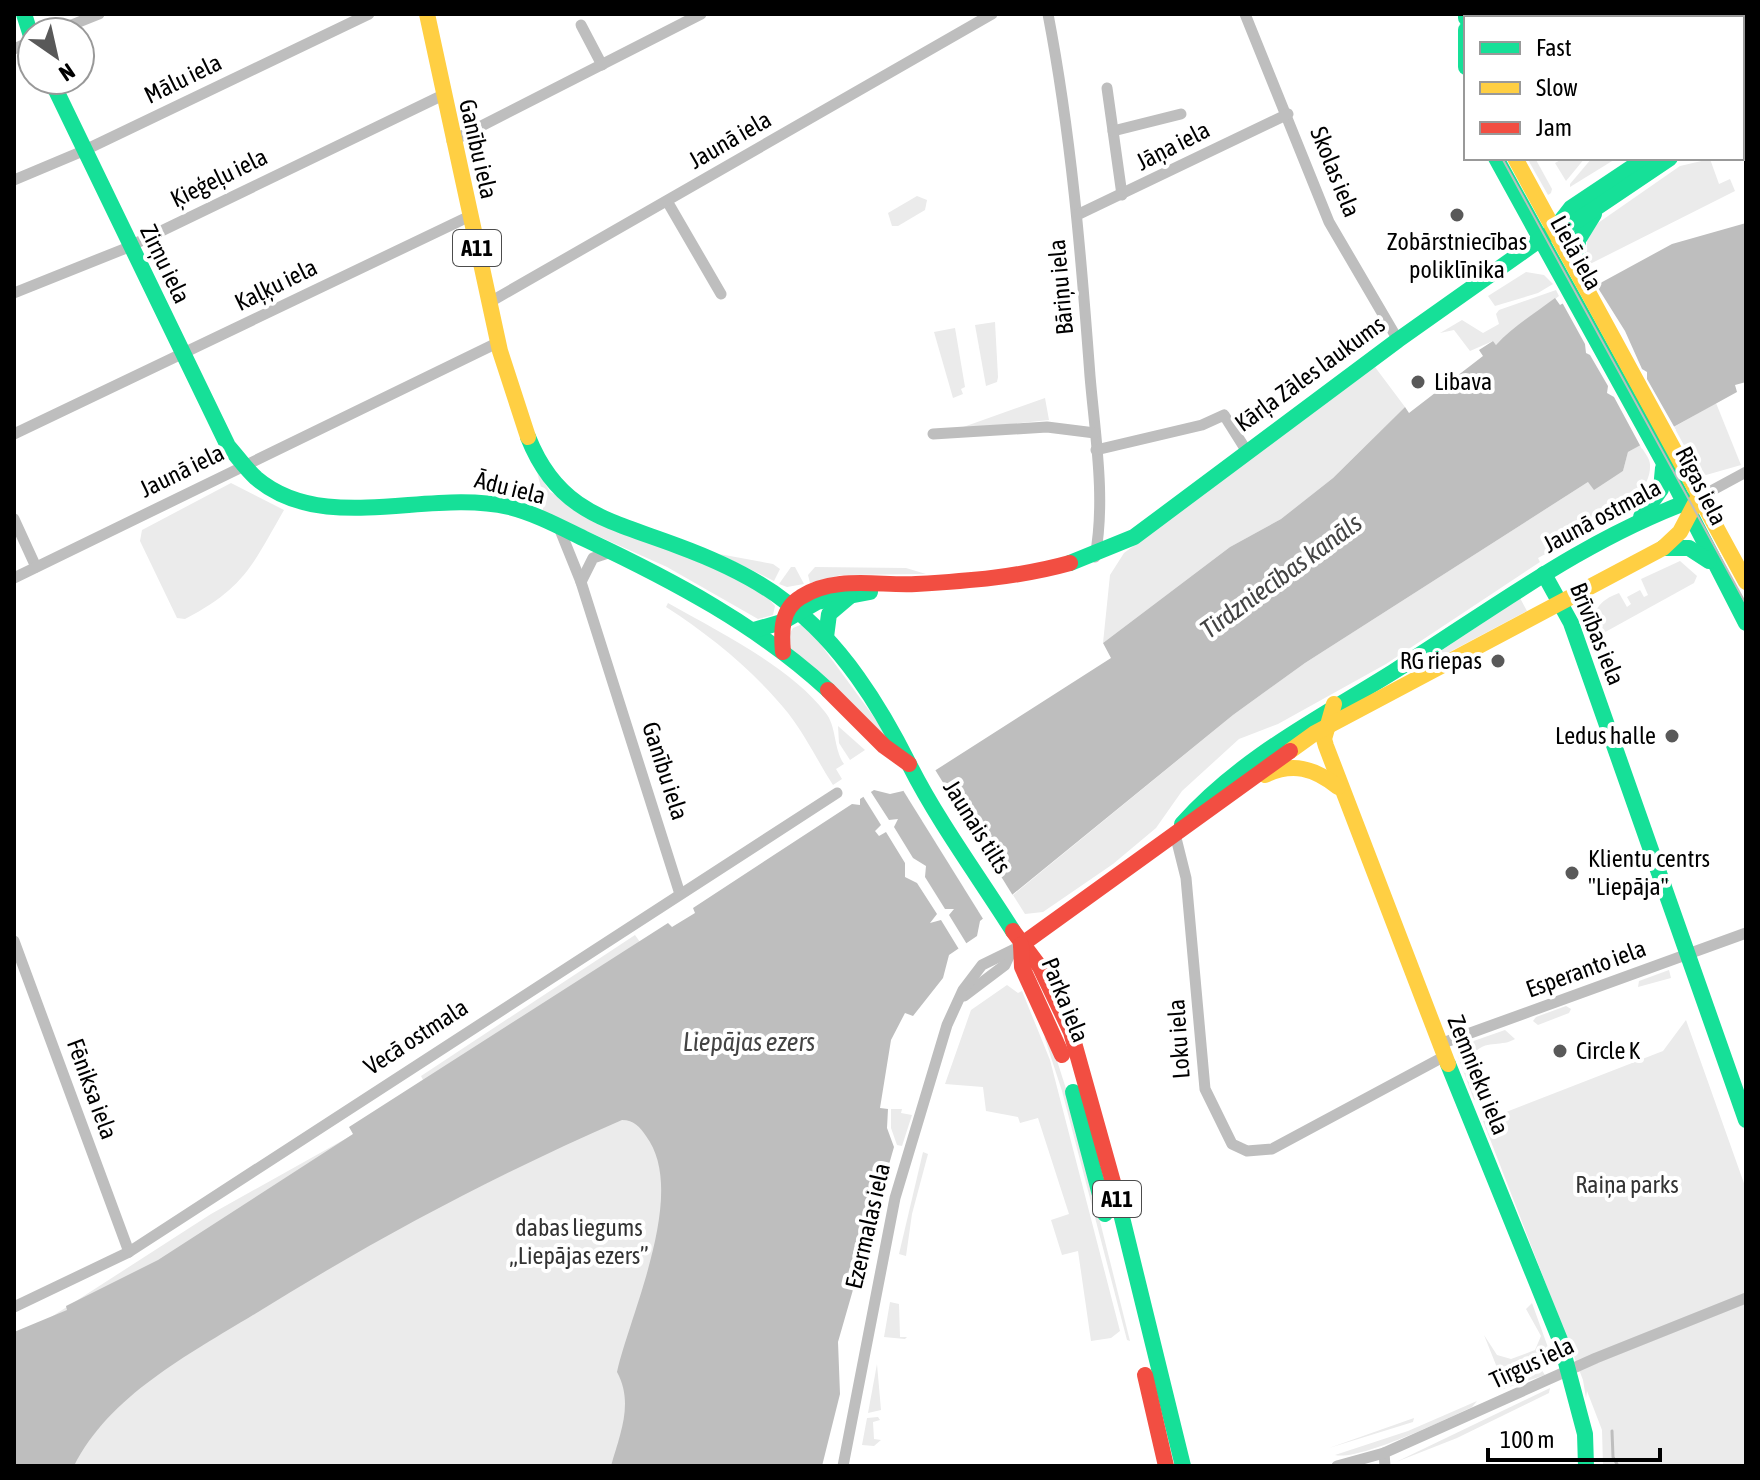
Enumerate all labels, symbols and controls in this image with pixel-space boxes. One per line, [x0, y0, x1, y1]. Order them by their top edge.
north arrow [16, 16, 96, 96]
legend [1464, 16, 1744, 160]
text: Fast [1536, 34, 1572, 61]
street label: Mālu iela [140, 48, 226, 109]
text: N [55, 58, 80, 87]
text: Slow [1536, 74, 1578, 101]
street label: Ganību iela [454, 97, 503, 201]
street label: Jaunā iela [684, 105, 776, 174]
text: Jam [1536, 114, 1572, 141]
street label: Jāņa iela [1132, 116, 1214, 175]
street label: Skolas iela [1305, 123, 1366, 221]
street label: Ķieģeļu iela [166, 143, 271, 213]
marker: Zobārstniecības poliklīnika [1448, 206, 1466, 224]
street label: Lielā iela [1545, 211, 1608, 294]
street label: Zirņu iela [135, 220, 196, 307]
place label: Zobārstniecības poliklīnika [1387, 228, 1527, 283]
road number: A11 [453, 230, 501, 266]
street label: Bāriņu iela [1043, 238, 1078, 336]
street label: Kaļķu iela [230, 253, 321, 316]
street label: Kārļa Zāles laukums [1230, 310, 1390, 437]
place label: Libava [1434, 368, 1492, 395]
marker: Libava [1409, 373, 1427, 391]
street label: Jaunā iela [135, 439, 228, 503]
street label: Rīgas iela [1670, 442, 1733, 529]
street label: Ādu iela [472, 466, 548, 509]
street label: Jaunā ostmala [1538, 473, 1665, 558]
water label: Tirdzniecības kanāls [1195, 507, 1367, 645]
street label: Brīvības iela [1565, 579, 1630, 689]
place label: RG riepas [1400, 647, 1482, 674]
marker: RG riepas [1489, 652, 1507, 670]
street label: Ganību iela [637, 719, 694, 823]
place label: Ledus halle [1555, 722, 1656, 749]
marker: Ledus halle [1663, 727, 1681, 745]
street label: Jaunais tilts [938, 775, 1017, 878]
place label: Klientu centrs "Liepāja" [1588, 845, 1710, 900]
marker: Klientu centrs "Liepāja" [1563, 864, 1581, 882]
street label: Esperanto iela [1522, 934, 1649, 1003]
street label: Parka iela [1036, 954, 1095, 1046]
street label: Vecā ostmala [359, 993, 472, 1080]
street label: Loku iela [1162, 998, 1195, 1080]
street label: Zemnieku iela [1442, 1011, 1515, 1138]
water label: Liepājas ezers [683, 1027, 815, 1057]
street label: Fēniksa iela [62, 1035, 123, 1143]
place label: Circle K [1576, 1037, 1641, 1064]
marker: Circle K [1551, 1042, 1569, 1060]
street label: Ezermalas iela [840, 1160, 895, 1291]
park label: Raiņa parks [1575, 1171, 1679, 1198]
road number: A11 [1093, 1181, 1141, 1217]
park label: dabas liegums „Liepājas ezers” [510, 1214, 648, 1269]
street label: Tirgus iela [1486, 1331, 1578, 1394]
scale bar [1488, 1412, 1660, 1462]
text: 100 m [1500, 1426, 1554, 1453]

